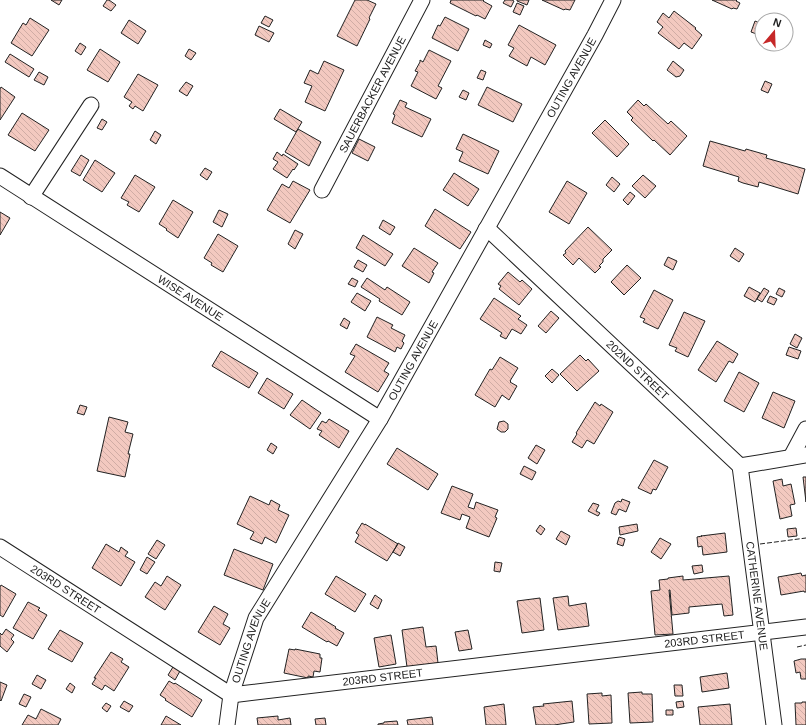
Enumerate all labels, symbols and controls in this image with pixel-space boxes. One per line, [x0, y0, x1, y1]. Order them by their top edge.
north arrow [754, 12, 794, 52]
text: N [772, 16, 783, 30]
street label: SAUERBACKER AVENUE [337, 34, 408, 155]
street label: OUTING AVENUE [544, 35, 598, 120]
street label: WISE AVENUE [156, 272, 225, 323]
street label: OUTING AVENUE [386, 318, 440, 402]
street label: 202ND STREET [604, 338, 671, 402]
street label: CATHERINE AVENUE [744, 541, 770, 651]
street label: 203RD STREET [28, 562, 103, 616]
street label: OUTING AVENUE [229, 596, 273, 685]
street label: 203RD STREET [664, 628, 745, 650]
street label: 203RD STREET [342, 666, 424, 688]

